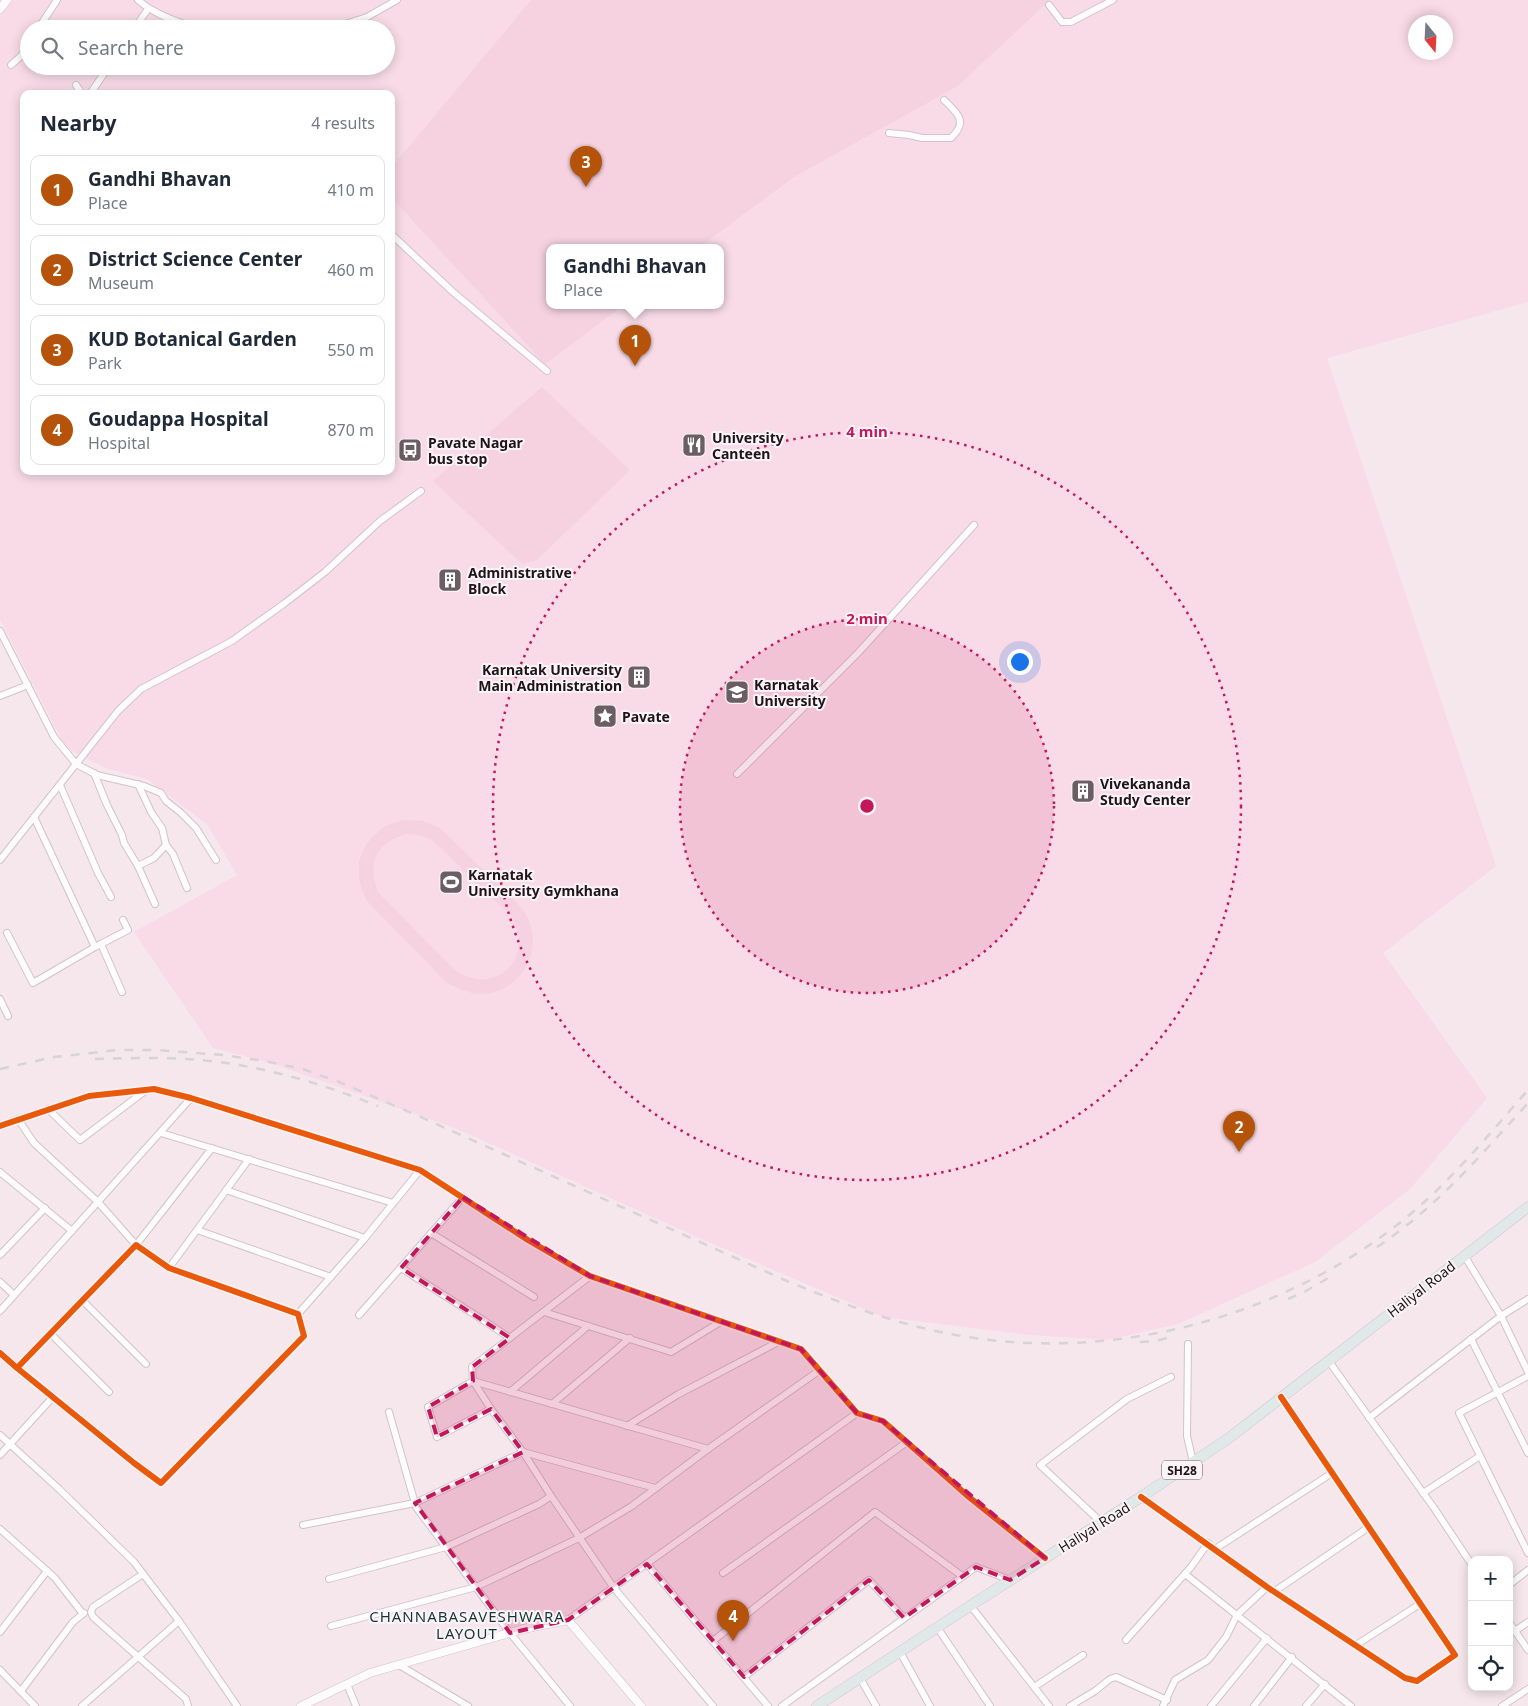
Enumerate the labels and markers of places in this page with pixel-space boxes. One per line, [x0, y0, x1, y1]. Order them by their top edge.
pin: 3 [570, 146, 602, 187]
pin: 1 [619, 325, 651, 366]
place label: University Canteen [712, 428, 784, 463]
restaurant icon: University Canteen [681, 432, 707, 458]
place label: Pavate Nagar bus stop [428, 433, 524, 468]
bus stop icon: Pavate Nagar bus stop [397, 437, 423, 463]
place label: Administrative Block [468, 563, 572, 598]
building icon: Administrative Block [437, 567, 463, 593]
place label: Karnatak University Main Administration [478, 660, 622, 695]
building icon: Karnatak University Main Administration [626, 664, 652, 690]
place label: Karnatak University [754, 675, 826, 710]
school or university icon: Karnatak University [724, 679, 750, 705]
place icon: Pavate [592, 703, 618, 729]
place label: Pavate [622, 707, 670, 726]
place label: Vivekananda Study Center [1100, 774, 1191, 809]
building icon: Vivekananda Study Center [1070, 778, 1096, 804]
centre of rings [858, 797, 876, 815]
place label: Karnatak University Gymkhana [468, 865, 619, 900]
sports icon: Karnatak University Gymkhana [438, 869, 464, 895]
pin: 2 [1223, 1111, 1255, 1152]
pin: 4 [717, 1600, 749, 1641]

